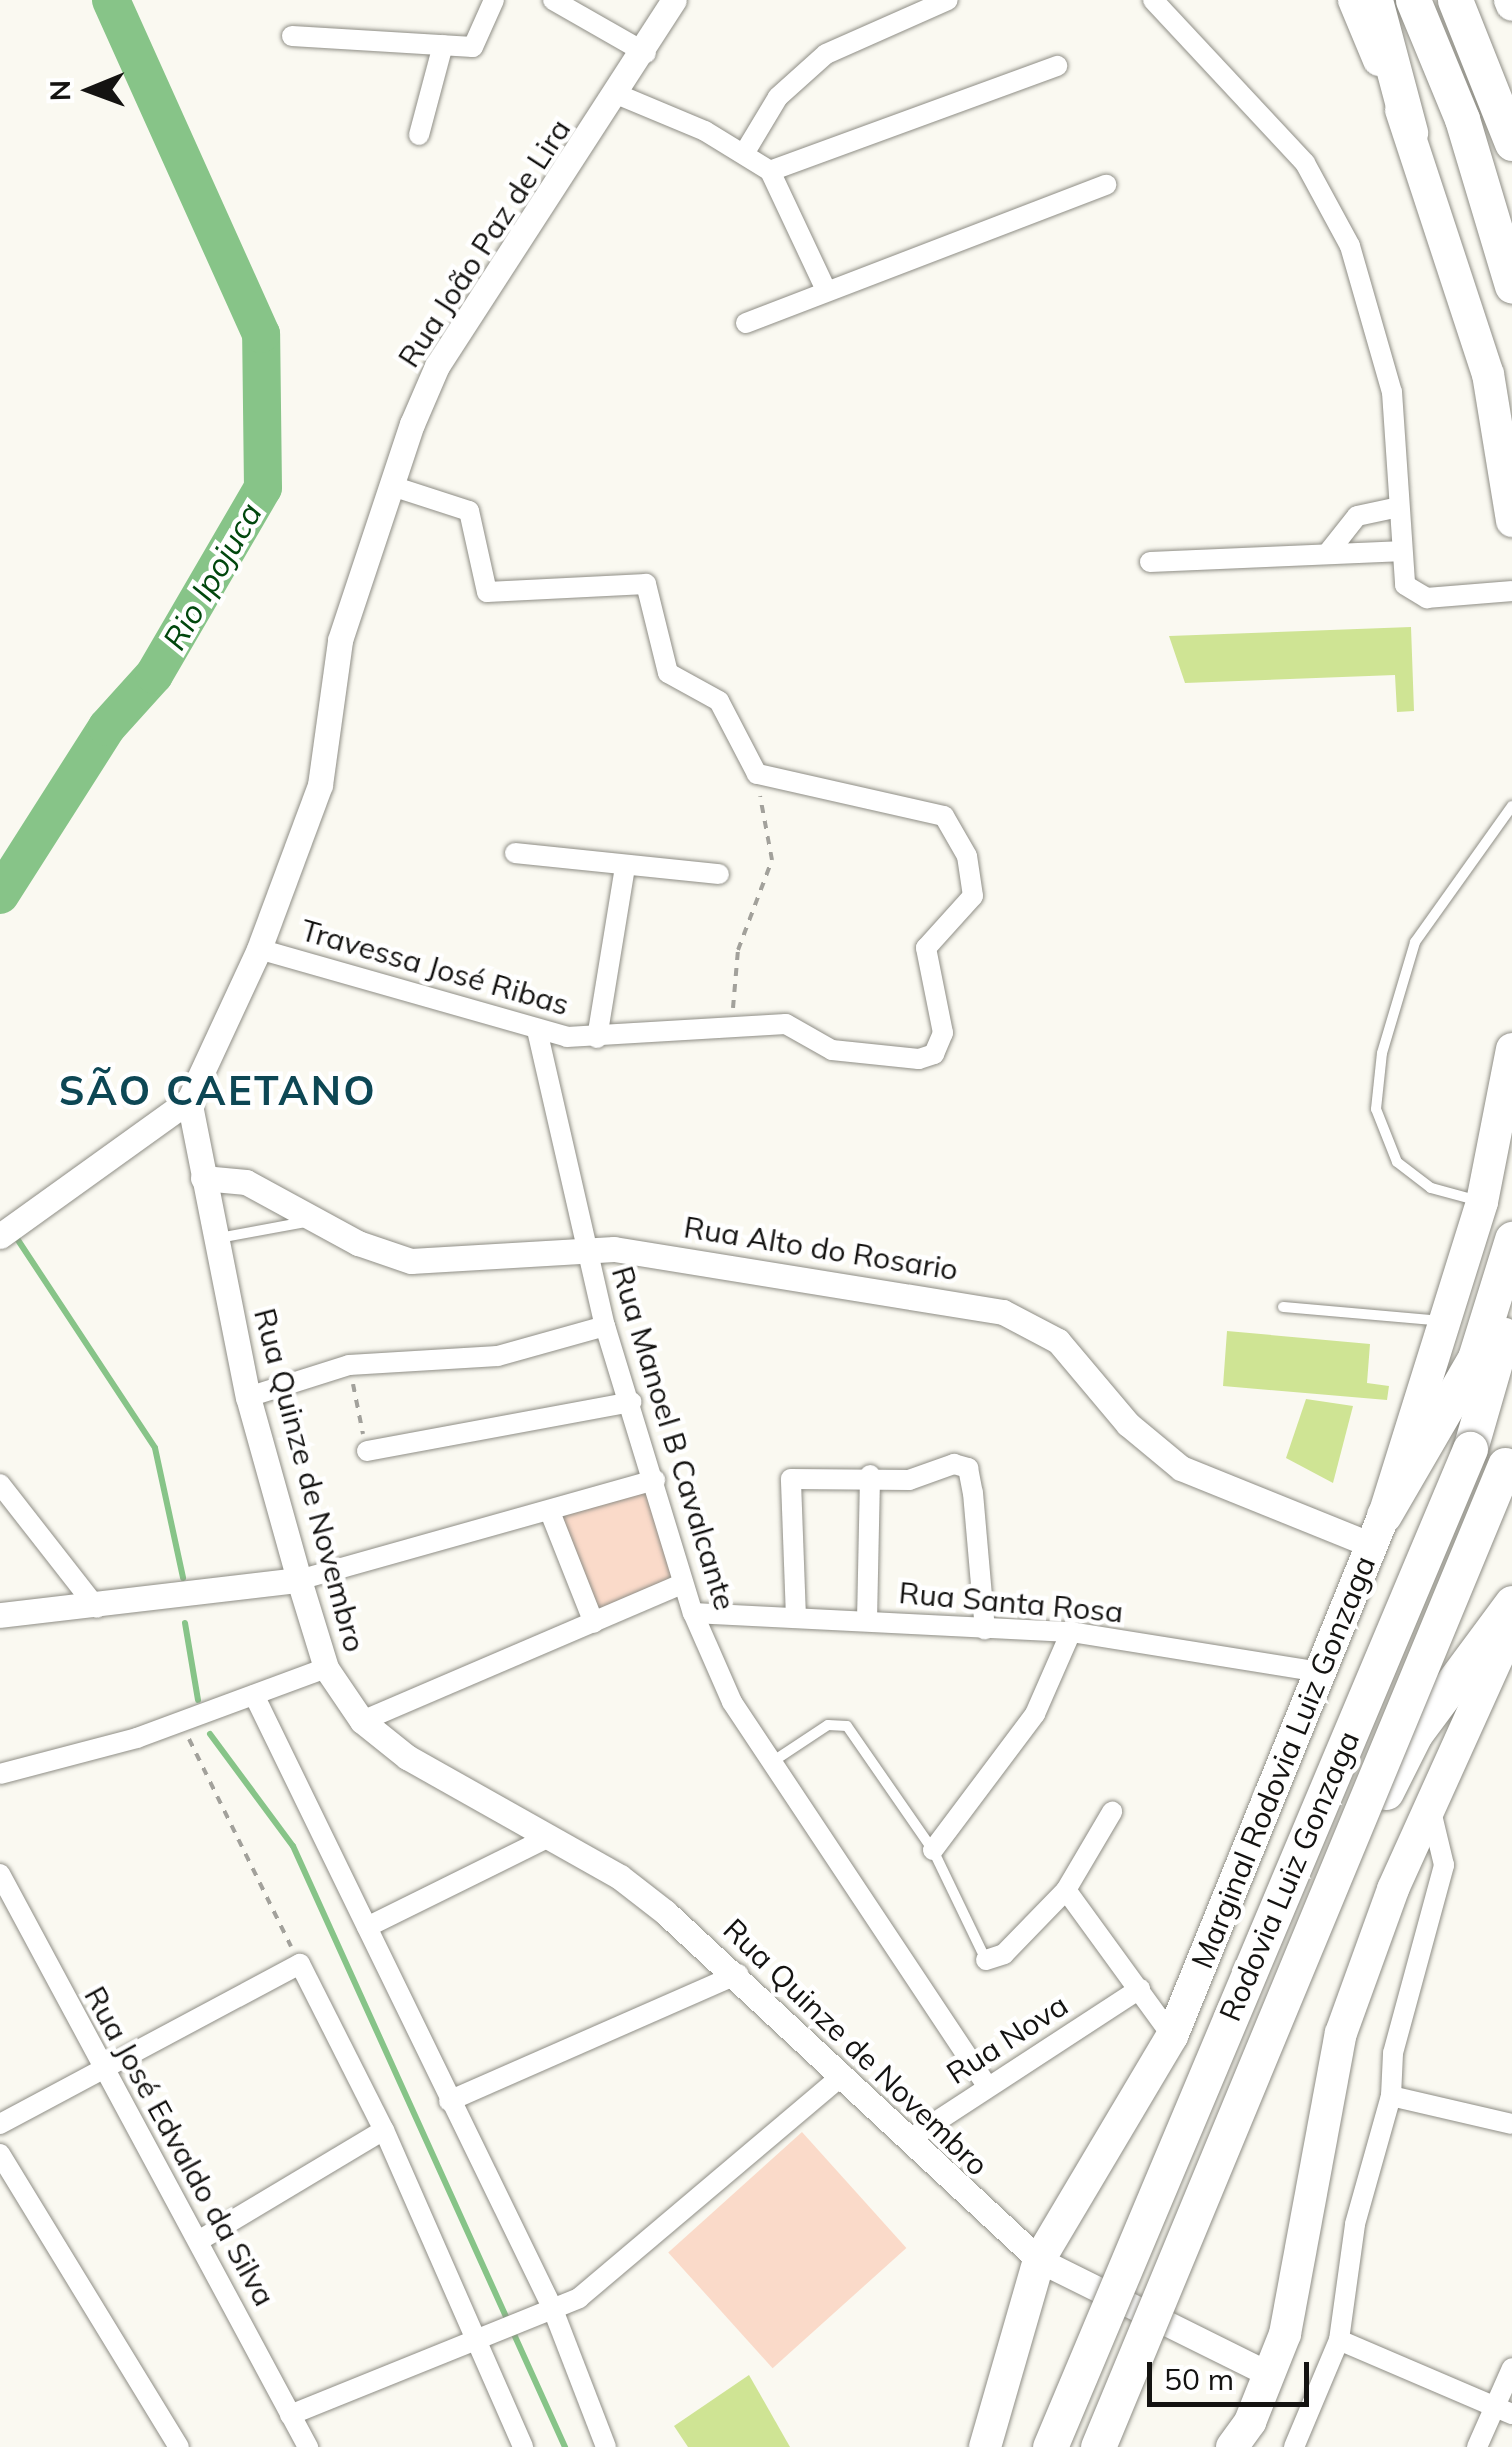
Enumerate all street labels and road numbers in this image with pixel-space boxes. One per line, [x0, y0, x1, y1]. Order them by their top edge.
street label: Rua João Paz de Lira [390, 112, 578, 374]
street label: Travessa José Ribas [297, 912, 573, 1022]
street label: Rua Alto do Rosario [681, 1209, 961, 1287]
street label: Rua Manoel B Cavalcante [605, 1262, 743, 1614]
street label: Rua Quinze de Novembro [247, 1304, 373, 1656]
street label: Marginal Rodovia Luiz Gonzaga [1184, 1551, 1382, 1973]
street label: Rua Santa Rosa [897, 1574, 1125, 1630]
street label: Rodovia Luiz Gonzaga [1212, 1726, 1366, 2026]
street label: Rua Quinze de Novembro [716, 1911, 996, 2183]
street label: Rua José Edvaldo da Silva [77, 1980, 283, 2312]
street label: Rua Nova [940, 1987, 1074, 2091]

